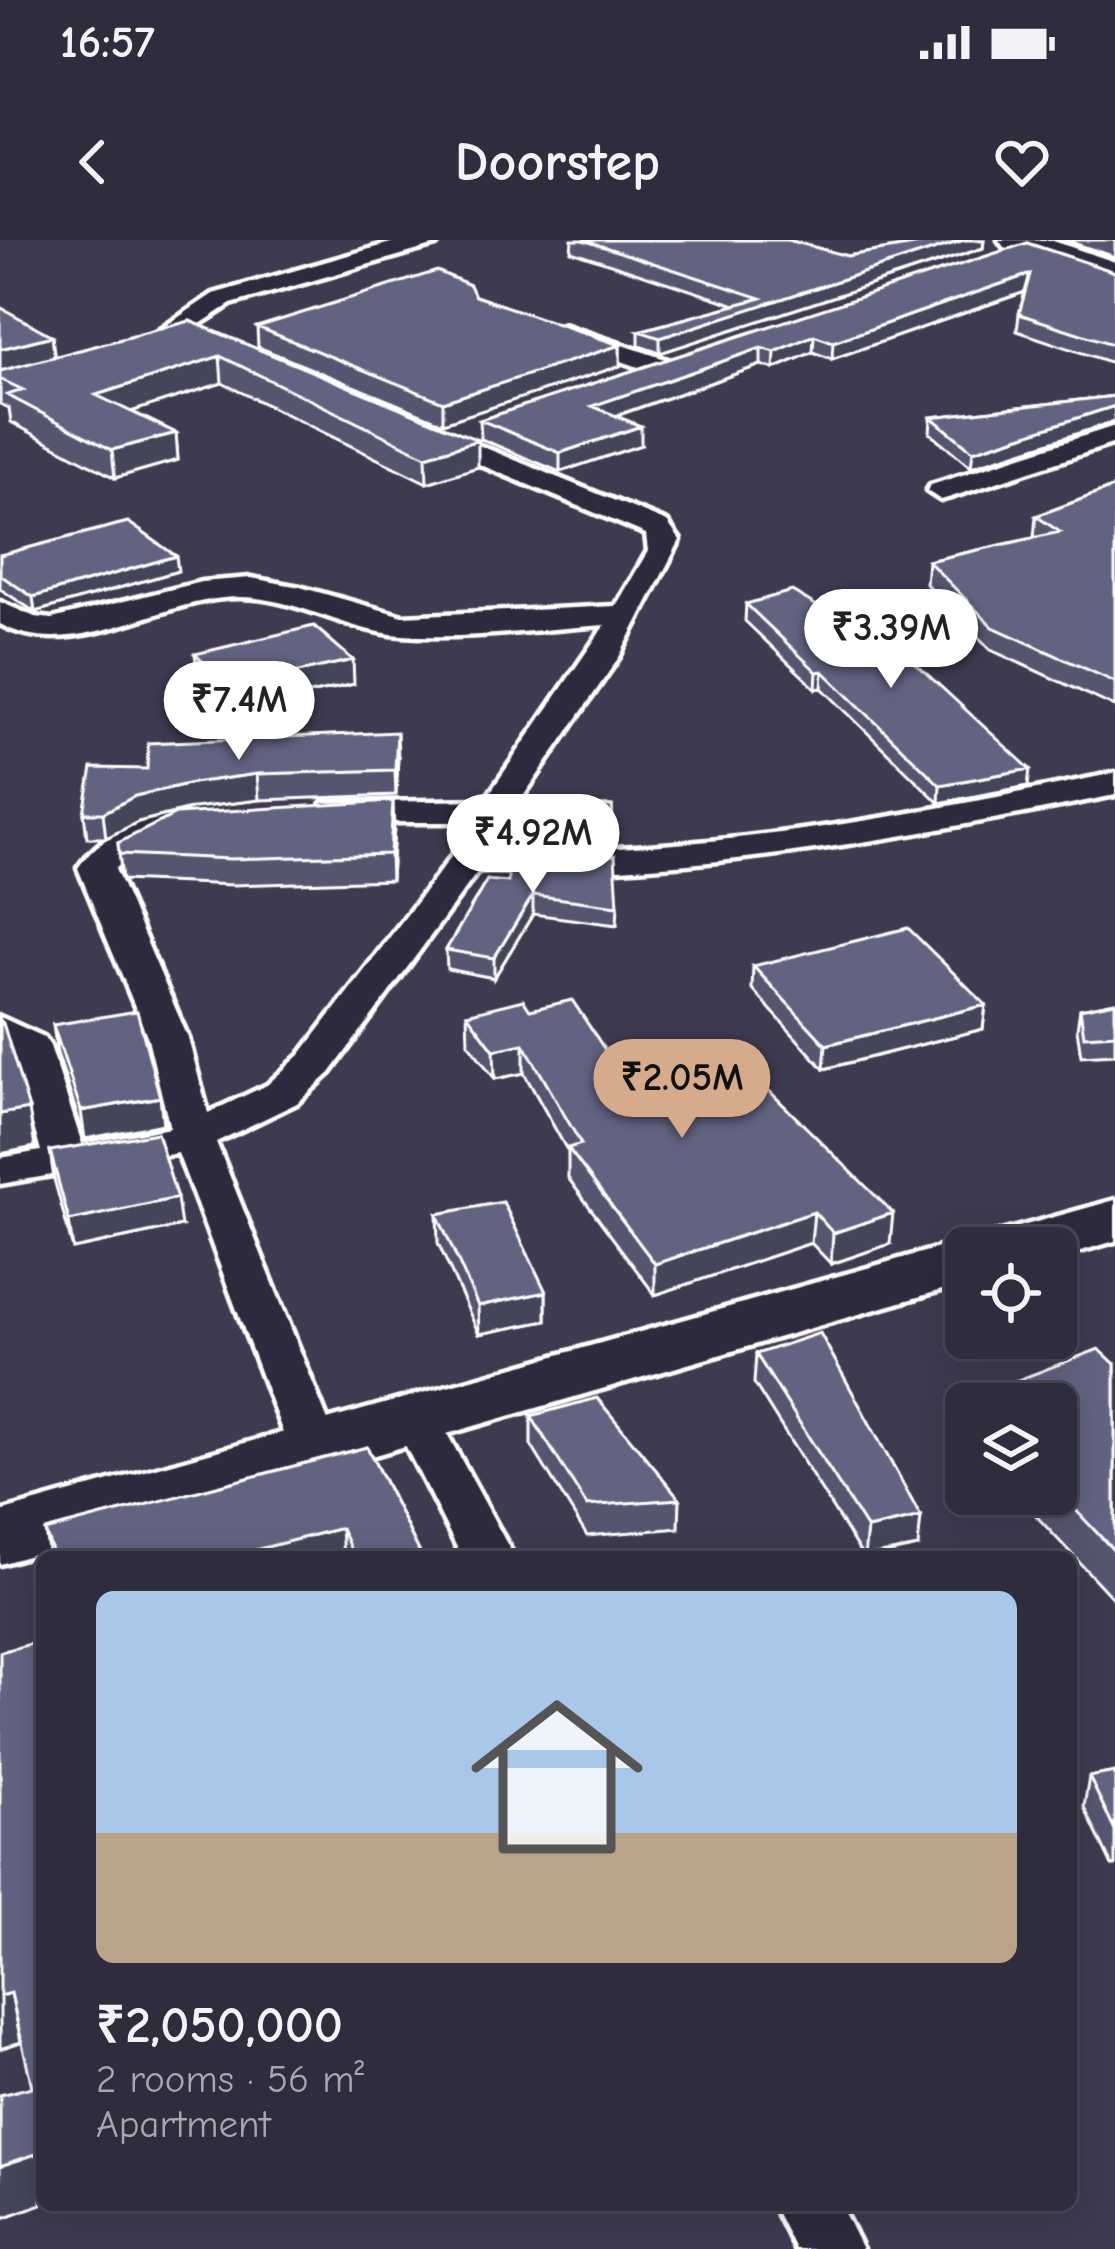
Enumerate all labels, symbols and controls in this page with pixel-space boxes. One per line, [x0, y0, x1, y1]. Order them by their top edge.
text: 16:57 [60, 16, 155, 68]
icon: back [60, 129, 126, 195]
icon: heart [989, 129, 1055, 195]
text: Doorstep [455, 131, 660, 194]
pin: ₹3.39M [793, 589, 989, 691]
text: ₹3.39M [831, 605, 951, 650]
pin: ₹7.4M [155, 661, 323, 763]
text: ₹7.4M [191, 677, 287, 722]
pin: ₹4.92M [435, 794, 631, 896]
text: ₹4.92M [474, 810, 592, 855]
pin: ₹2.05M [584, 1039, 780, 1141]
text: ₹2.05M [620, 1055, 744, 1100]
map controls [945, 1227, 1077, 1515]
button: locate [945, 1227, 1077, 1359]
button: layers [945, 1383, 1077, 1515]
icon: home [449, 1669, 665, 1885]
text: ₹2,050,000 [96, 1996, 343, 2055]
text: 2 rooms · 56 m² [96, 2057, 364, 2102]
text: Apartment [96, 2102, 271, 2147]

